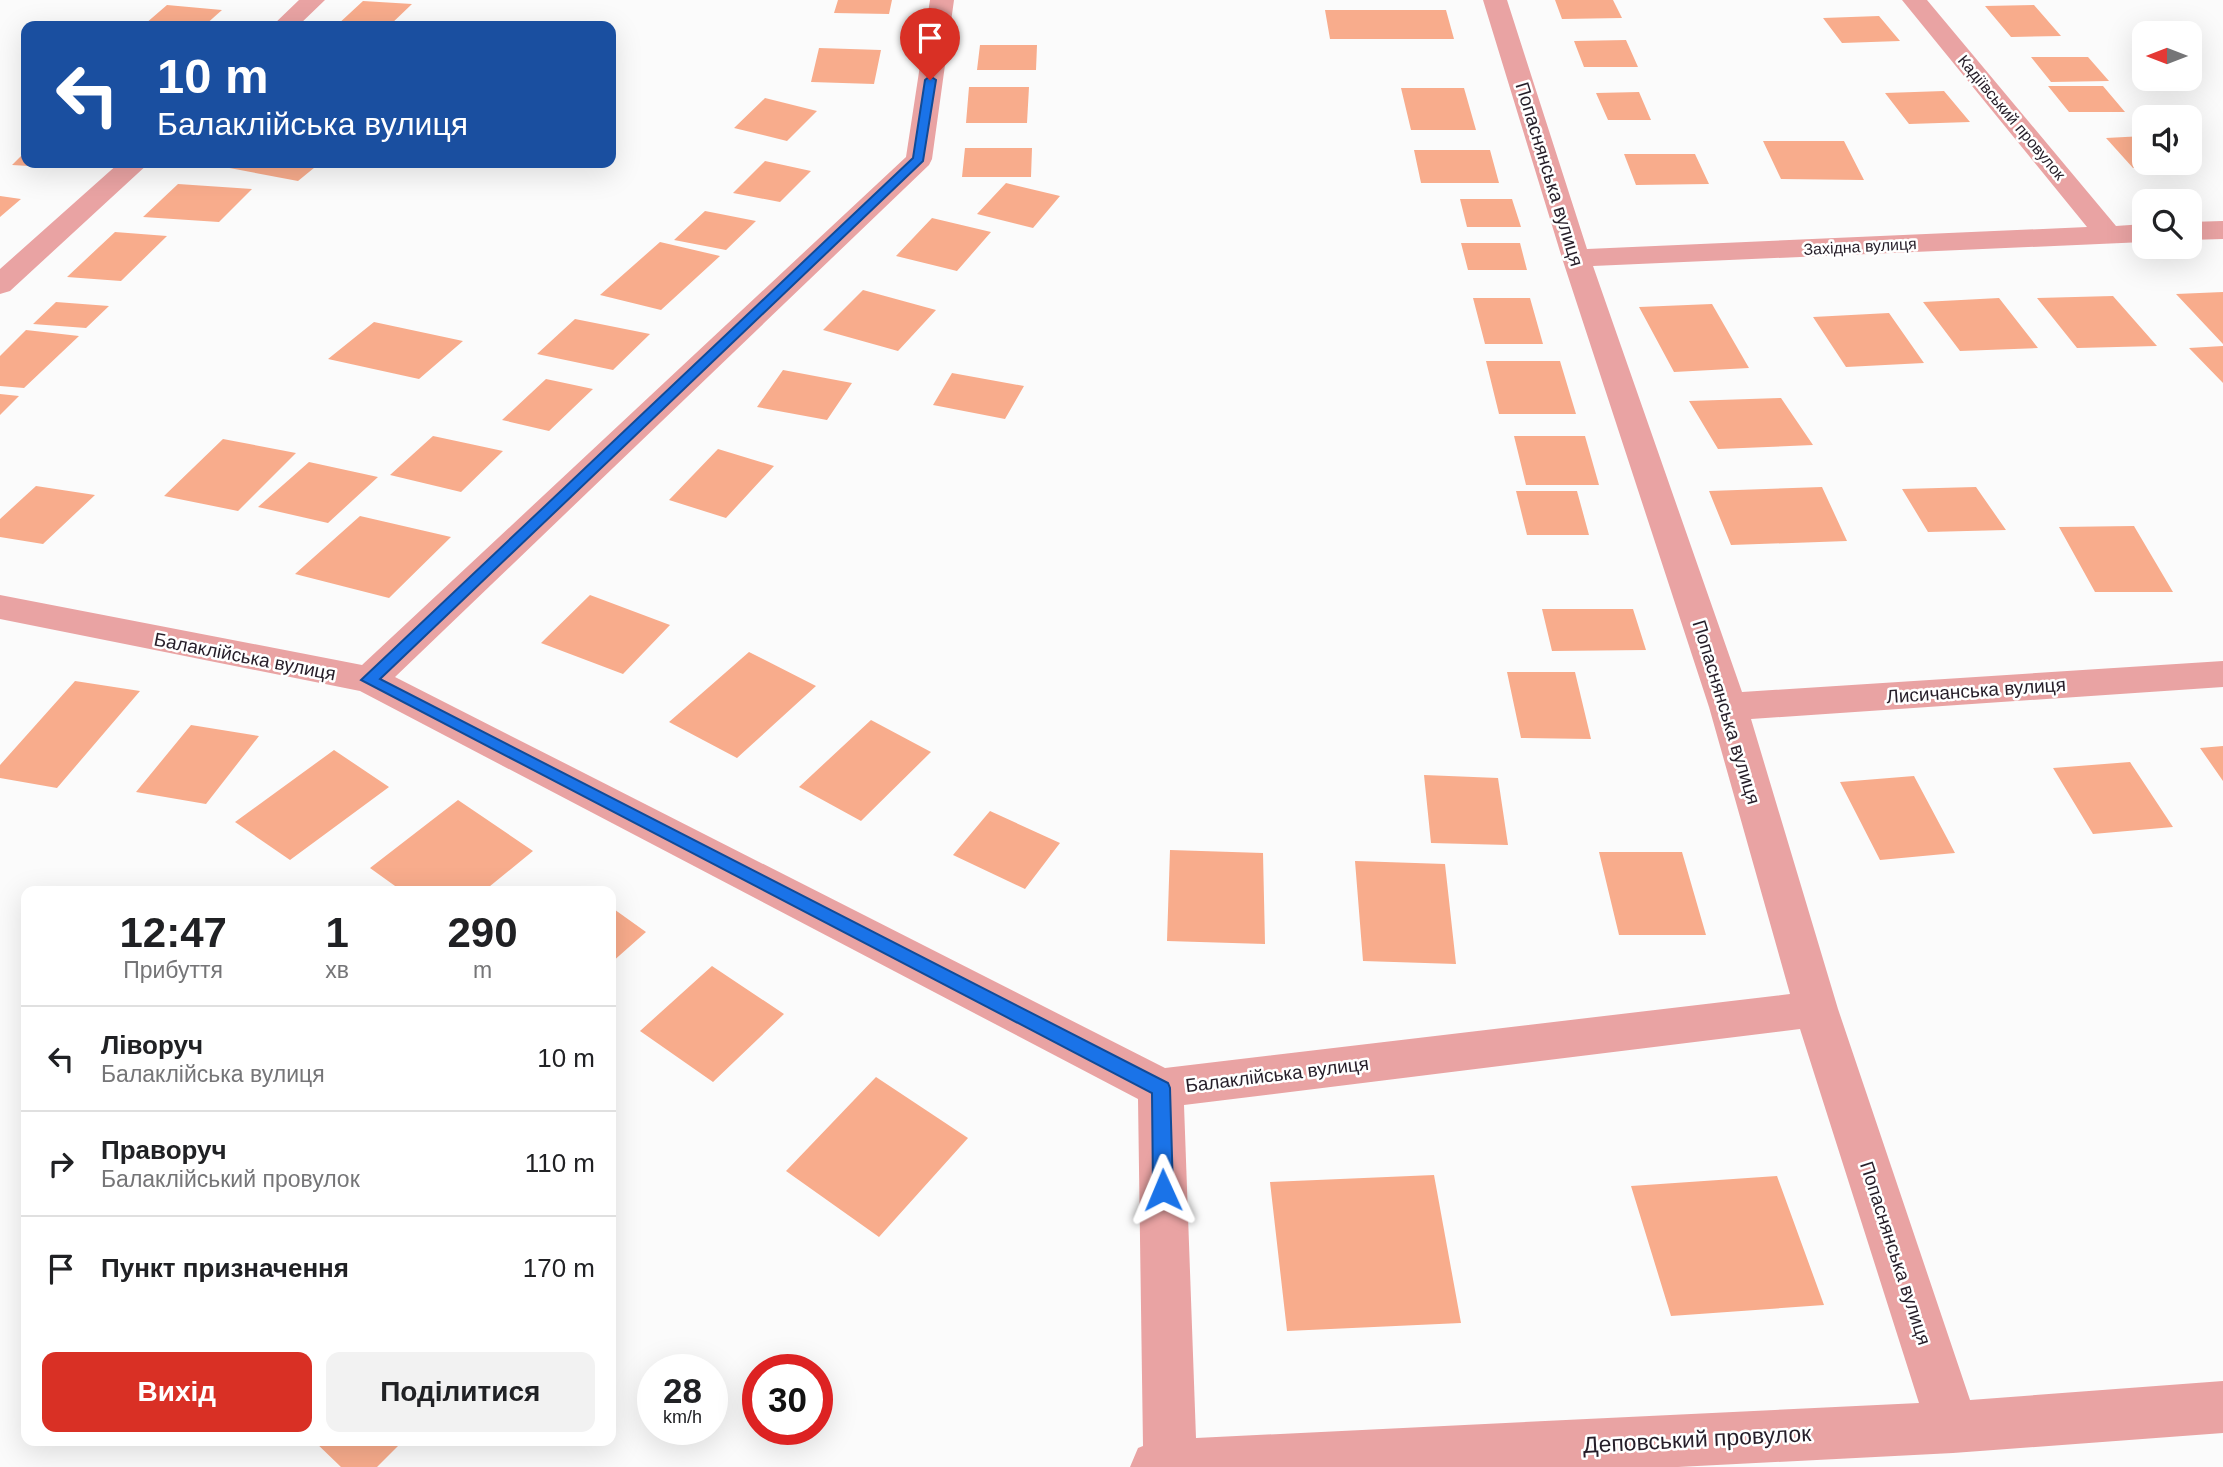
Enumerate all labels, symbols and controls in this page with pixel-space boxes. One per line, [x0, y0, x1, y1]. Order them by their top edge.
pin [900, 8, 960, 80]
icon: arrive [911, 19, 949, 57]
north arrow [2132, 21, 2202, 91]
map controls [2132, 21, 2202, 259]
icon: left [42, 49, 133, 140]
text: 10 m [157, 49, 269, 103]
street label: Кадіївський провулок [1955, 52, 2069, 184]
street label: Попаснянська вулиця [1511, 80, 1588, 269]
button: sound [2132, 105, 2202, 175]
text: Балаклійська вулиця [157, 106, 468, 142]
button: search [2132, 189, 2202, 259]
street label: Західна вулиця [1803, 235, 1917, 258]
street label: Попаснянська вулиця [1688, 618, 1765, 807]
street label: Балаклійська вулиця [152, 629, 338, 684]
street label: Лисичанська вулиця [1886, 674, 2066, 707]
text: 12:47 [119, 909, 227, 956]
text: 1 [325, 909, 349, 956]
text: 290 [447, 909, 518, 956]
text: Прибуття [123, 957, 223, 983]
text: хв [325, 957, 349, 983]
text: m [473, 957, 492, 983]
text: Ліворуч [101, 1030, 203, 1060]
icon: left [42, 1040, 80, 1078]
text: 10 m [537, 1043, 595, 1073]
street label: Балаклійська вулиця [1184, 1053, 1370, 1096]
text: Балаклійська вулиця [101, 1061, 325, 1087]
text: Праворуч [101, 1135, 227, 1165]
icon: right [42, 1145, 80, 1183]
text: 110 m [525, 1148, 595, 1178]
position arrow [1126, 1153, 1200, 1227]
street label: Попаснянська вулиця [1856, 1159, 1935, 1347]
text: Балаклійський провулок [101, 1166, 360, 1192]
icon: arrive [42, 1250, 80, 1288]
text: Пункт призначення [101, 1253, 349, 1283]
text: 170 m [523, 1253, 595, 1283]
button: Вихід [42, 1352, 312, 1432]
button: Поділитися [326, 1352, 595, 1432]
speed limit sign: 30 [742, 1354, 833, 1445]
text: 28 [663, 1371, 702, 1410]
text: km/h [663, 1407, 702, 1427]
street label: Деповський провулок [1582, 1420, 1813, 1458]

